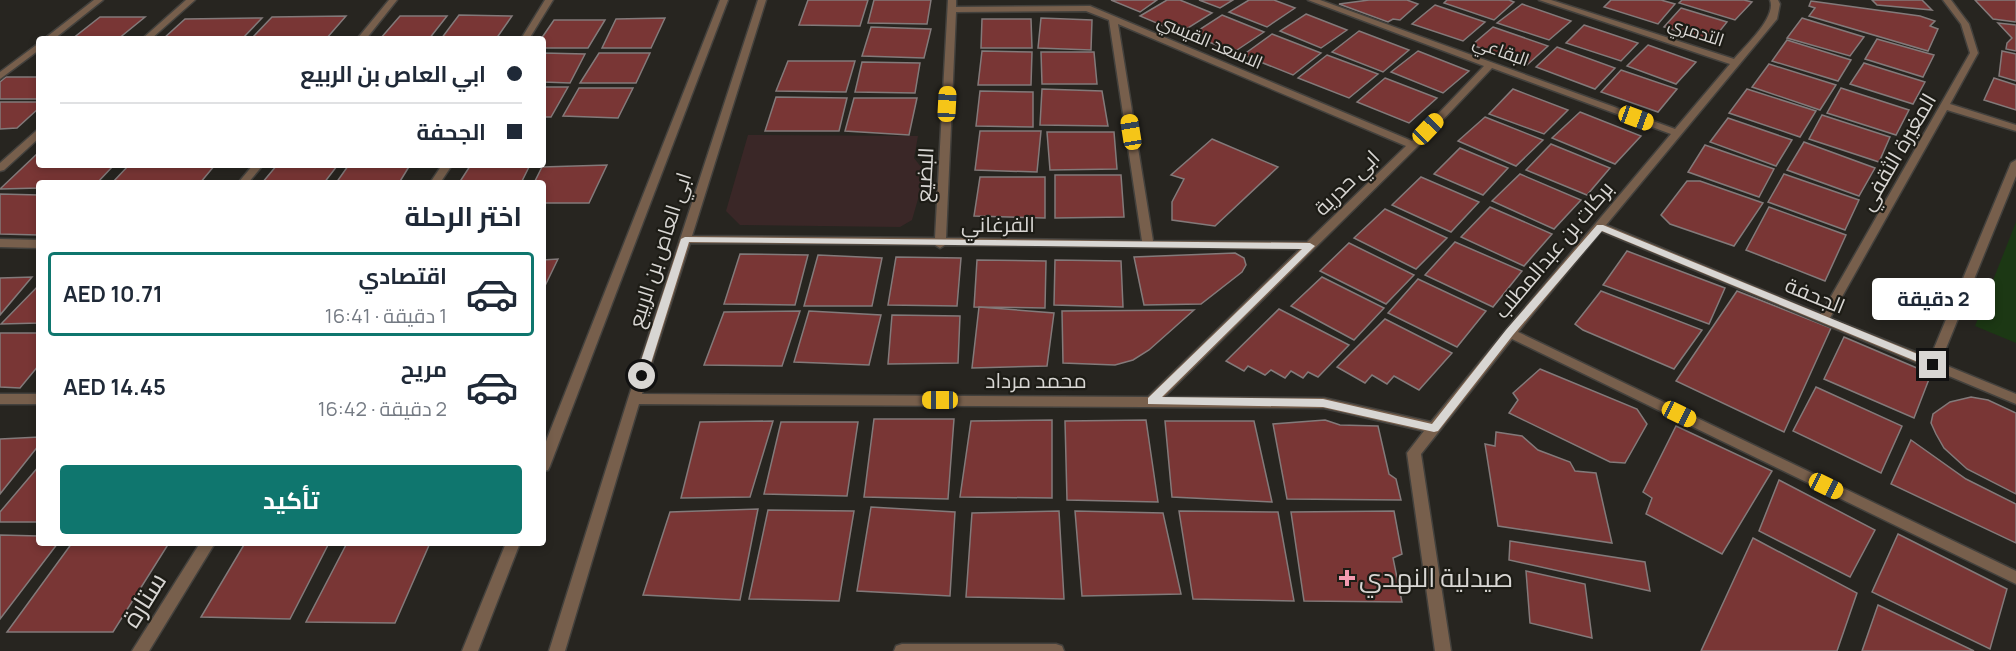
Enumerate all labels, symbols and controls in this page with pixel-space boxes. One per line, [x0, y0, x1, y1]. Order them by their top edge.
street label: الاسعد القيسي [1153, 8, 1267, 76]
street label: التدمري [1664, 11, 1728, 54]
street label: البقاعي [1469, 29, 1533, 74]
text: ابي العاص بن الربيع [300, 59, 486, 89]
car [937, 86, 957, 122]
street label: المغيرة الثقفي [1852, 88, 1945, 217]
car [1616, 103, 1656, 133]
car [1409, 110, 1447, 148]
car [1119, 113, 1143, 151]
text: الجحفة [416, 117, 486, 147]
street label: ابي حدرية [1307, 143, 1387, 223]
street label: البضيع [909, 147, 940, 203]
street label: ابي العاص بن الربيع [621, 169, 700, 332]
street label: بركات بن عبدالمطلب [1487, 175, 1619, 324]
text: اختر الرحلة [404, 197, 522, 234]
street label: الفرغاني [961, 210, 1035, 241]
text: اقتصادي [358, 261, 447, 291]
icon: car [465, 267, 519, 321]
street label: الجحفة [1781, 270, 1850, 320]
callout: 2 دقيقة [1872, 278, 1994, 320]
text: AED 10.71 [63, 279, 163, 309]
text: 2 دقيقة [1897, 285, 1970, 312]
text: 1 دقيقة · 16:41 [325, 302, 447, 329]
route end [1919, 351, 1946, 378]
text: مريح [401, 354, 447, 384]
icon: car [465, 360, 519, 414]
route start [628, 362, 655, 389]
street label: محمد مرداد [985, 366, 1087, 394]
text: AED 14.45 [63, 372, 166, 402]
car [922, 391, 958, 409]
text: 2 دقيقة · 16:42 [318, 395, 447, 422]
car [1659, 398, 1699, 430]
button: تأكيد [60, 465, 522, 534]
car [1806, 470, 1846, 502]
place label: صيدلية النهدي [1359, 559, 1513, 598]
street label: ستارة [112, 565, 174, 634]
marker: صيدلية النهدي [1340, 571, 1354, 585]

